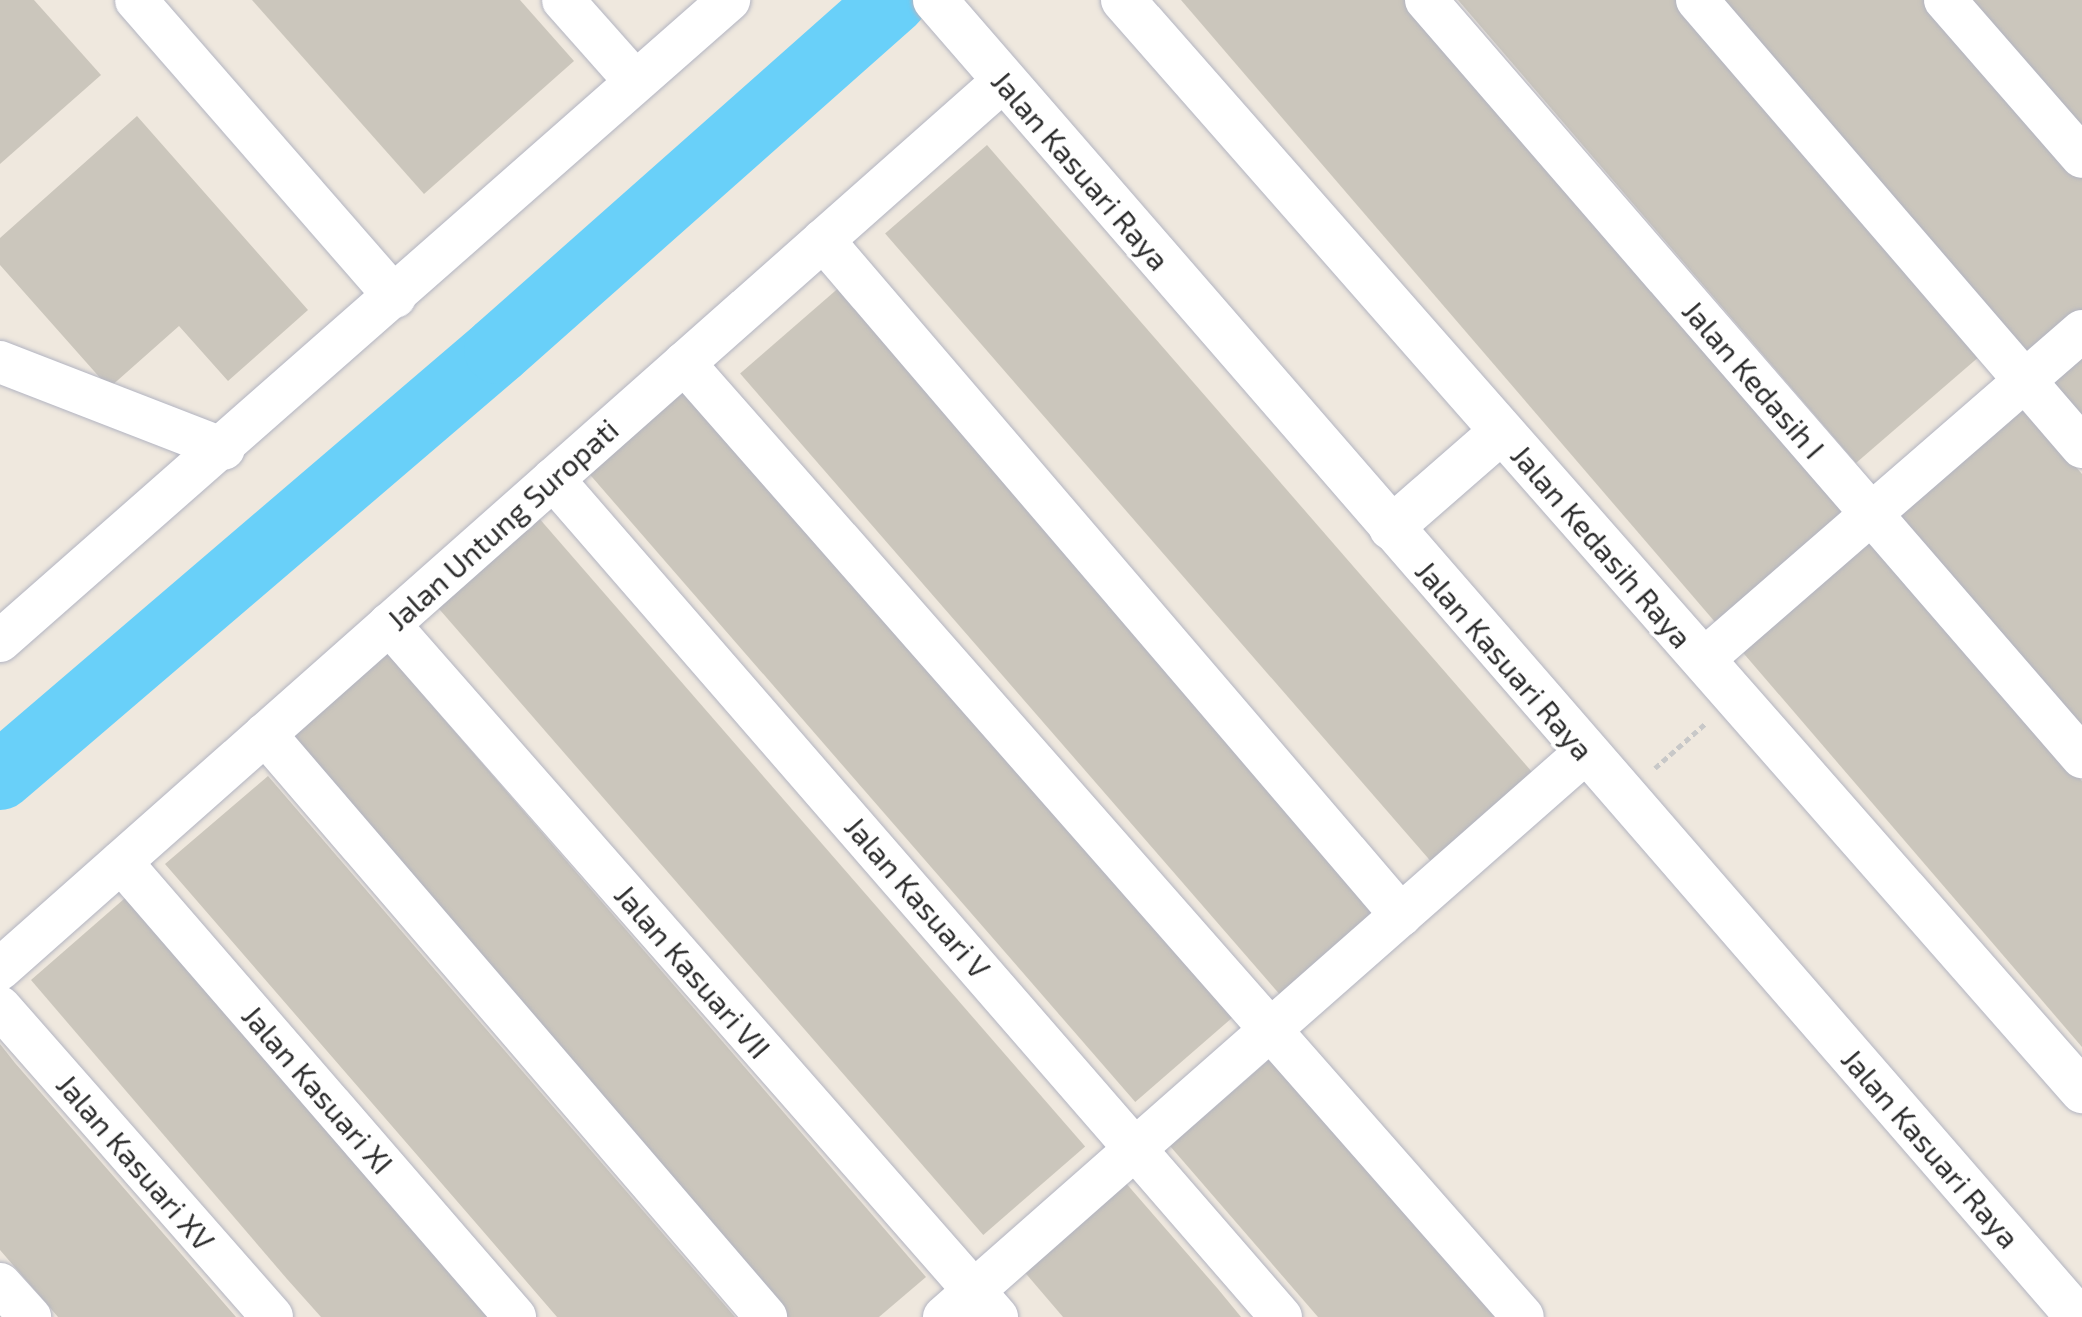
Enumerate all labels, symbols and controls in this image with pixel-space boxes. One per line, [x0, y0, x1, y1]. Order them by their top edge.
street label: Jalan Kasuari Raya [985, 63, 1177, 277]
street label: Jalan Kedasih I [1675, 292, 1833, 466]
street label: Jalan Untung Suropati [379, 411, 625, 637]
street label: Jalan Kedasih Raya [1504, 437, 1700, 655]
street label: Jalan Kasuari Raya [1409, 553, 1601, 767]
street label: Jalan Kasuari V [838, 808, 998, 986]
street label: Jalan Kasuari VII [607, 876, 779, 1066]
street label: Jalan Kasuari XI [235, 997, 401, 1181]
street label: Jalan Kasuari Raya [1835, 1041, 2027, 1255]
street label: Jalan Kasuari XV [50, 1066, 222, 1258]

